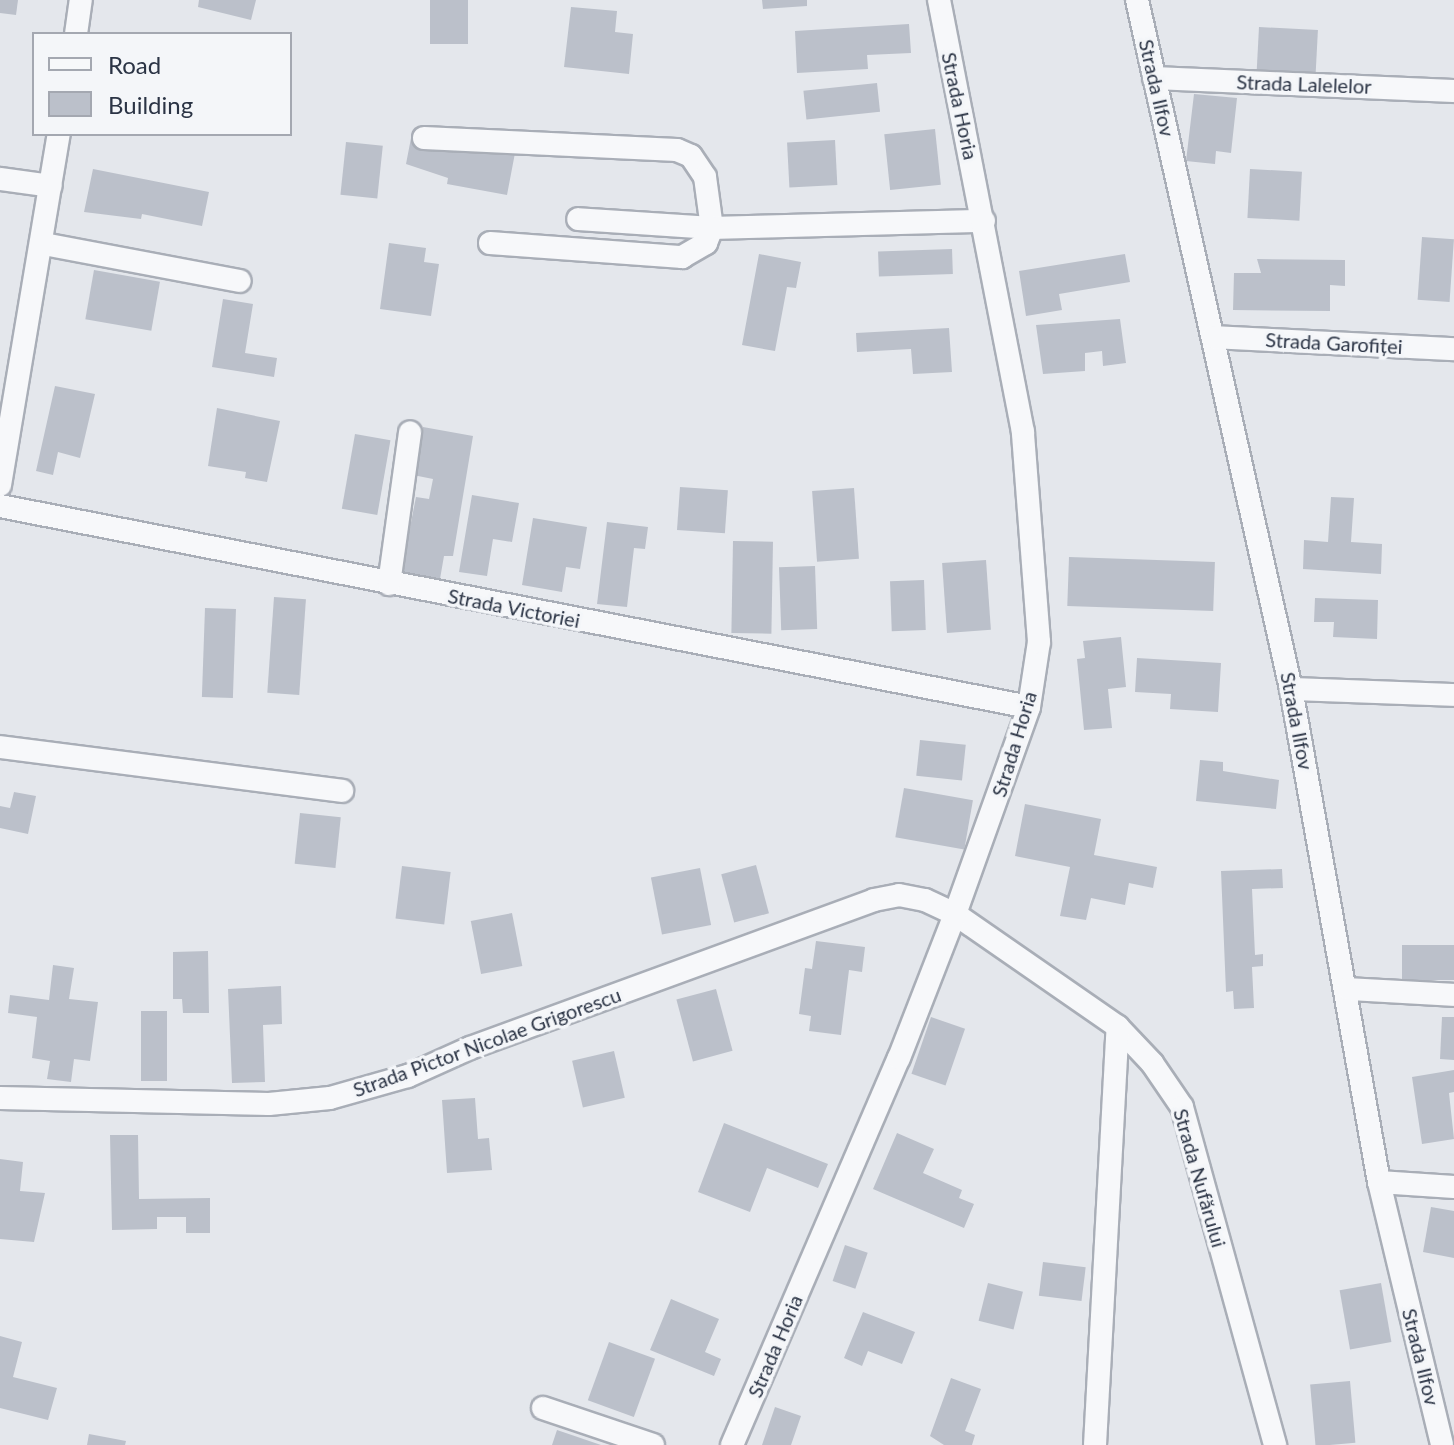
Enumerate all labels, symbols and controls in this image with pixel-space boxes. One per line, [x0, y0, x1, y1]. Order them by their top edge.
legend [32, 32, 292, 136]
street label: Strada Ilfov [1134, 37, 1180, 139]
text: Road [108, 50, 161, 79]
street label: Strada Horia [937, 50, 983, 162]
street label: Strada Lalelelor [1236, 70, 1372, 98]
text: Building [108, 90, 193, 119]
street label: Strada Garofiței [1265, 327, 1403, 359]
street label: Strada Victoriei [446, 583, 582, 633]
street label: Strada Ilfov [1276, 670, 1318, 772]
street label: Strada Horia [987, 688, 1041, 800]
street label: Strada Pictor Nicolae Grigorescu [349, 982, 625, 1102]
street label: Strada Nufărului [1169, 1106, 1231, 1250]
street label: Strada Horia [743, 1291, 807, 1401]
street label: Strada Ilfov [1397, 1306, 1445, 1408]

